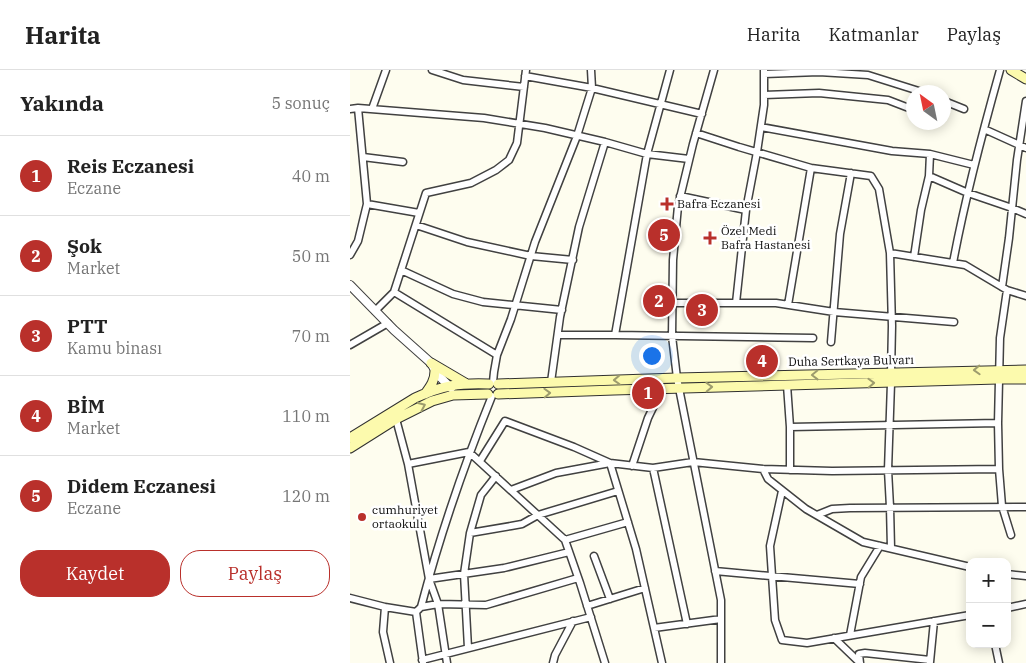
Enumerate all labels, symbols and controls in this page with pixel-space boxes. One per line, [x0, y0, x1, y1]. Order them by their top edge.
text: Harita [25, 19, 101, 51]
text: Harita [747, 23, 801, 46]
text: Katmanlar [829, 23, 919, 46]
text: Paylaş [947, 23, 1001, 46]
north arrow [906, 85, 951, 130]
text: Yakında [20, 89, 104, 117]
text: 5 sonuç [271, 93, 330, 113]
text: Reis Eczanesi [67, 154, 194, 178]
text: 1 [31, 166, 41, 186]
text: 40 m [292, 166, 330, 186]
text: Eczane [67, 178, 121, 198]
place label: Bafra Eczanesi [677, 196, 761, 211]
marker: Bafra Eczanesi [661, 198, 673, 210]
pin: 5 [648, 216, 680, 254]
place label: Özel Medi Bafra Hastanesi [721, 223, 811, 252]
marker: Özel Medi Bafra Hastanesi [703, 231, 717, 245]
text: Şok [67, 234, 102, 258]
text: 2 [31, 246, 41, 266]
text: 50 m [292, 246, 330, 266]
text: Market [67, 258, 120, 278]
pin: 2 [643, 282, 675, 320]
pin: 3 [686, 291, 718, 329]
text: PTT [67, 314, 108, 338]
text: 3 [31, 326, 41, 346]
text: 70 m [292, 326, 330, 346]
text: Kamu binası [67, 338, 162, 358]
pin: 4 [746, 342, 778, 380]
your location [639, 343, 665, 369]
street label: Duha Sertkaya Bulvarı [788, 352, 914, 369]
one-way arrow [973, 365, 981, 376]
one-way arrow [811, 370, 818, 380]
pin: 1 [632, 374, 664, 412]
one-way arrow [613, 375, 621, 385]
one-way arrow [868, 378, 876, 388]
one-way arrow [705, 382, 713, 393]
one-way arrow [543, 387, 551, 398]
text: BİM [67, 394, 105, 418]
one-way arrow [417, 402, 426, 412]
text: 4 [31, 406, 41, 426]
text: 110 m [282, 406, 330, 426]
text: Market [67, 418, 120, 438]
text: Didem Eczanesi [67, 474, 216, 498]
text: 5 [31, 486, 41, 506]
text: 120 m [282, 486, 330, 506]
text: Eczane [67, 498, 121, 518]
place label: cumhuriyet ortaokulu [372, 502, 438, 531]
marker: cumhuriyet ortaokulu [356, 511, 368, 523]
button: Kaydet [20, 550, 170, 597]
button: Paylaş [180, 550, 330, 597]
map controls [966, 558, 1011, 648]
button: + [966, 558, 1011, 603]
button: − [966, 603, 1011, 648]

